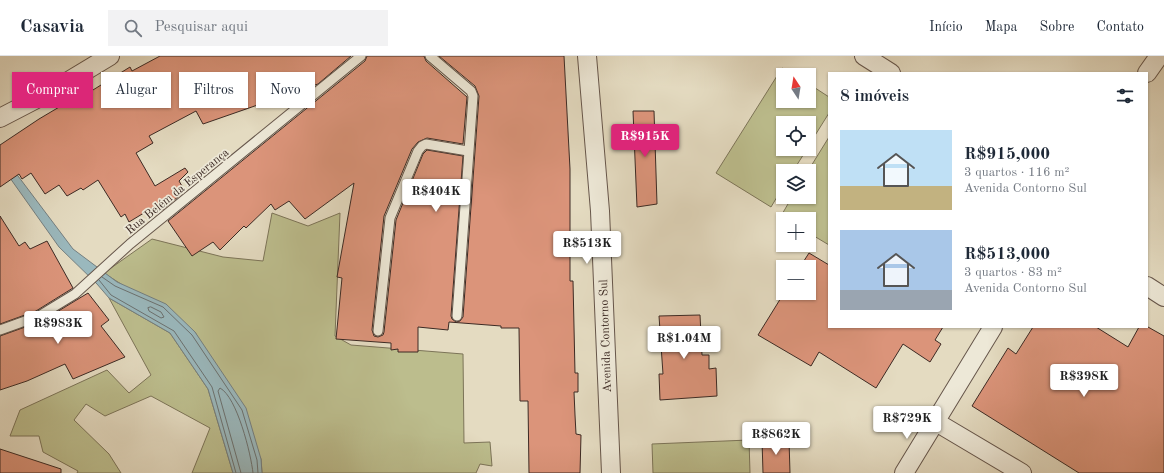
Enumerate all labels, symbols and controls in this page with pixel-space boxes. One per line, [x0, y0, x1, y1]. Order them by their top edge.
search box [108, 10, 388, 46]
icon: search [122, 17, 144, 39]
text: Casavia [20, 18, 84, 37]
text: Pesquisar aqui [154, 20, 248, 35]
text: Início [929, 20, 963, 34]
text: Mapa [985, 20, 1017, 34]
text: Sobre [1039, 20, 1074, 34]
text: Contato [1096, 20, 1144, 34]
north arrow [776, 68, 816, 108]
map controls [776, 68, 816, 300]
chip: Comprar [12, 72, 93, 108]
chip: Alugar [101, 72, 171, 108]
chip: Filtros [179, 72, 248, 108]
chip: Novo [256, 72, 315, 108]
icon: filters [1114, 85, 1136, 107]
text: 8 imóveis [840, 88, 909, 105]
button: locate [776, 116, 816, 156]
pin: R$915K [612, 124, 678, 158]
text: R$915K [620, 130, 670, 143]
street label: Rua Belém da Esperança [124, 146, 232, 237]
icon: home [872, 146, 920, 194]
text: R$915,000 [964, 146, 1050, 163]
button: layers [776, 164, 816, 204]
text: 3 quartos · 116 m² [964, 166, 1069, 179]
pin: R$404K [403, 179, 469, 213]
text: Avenida Contorno Sul [964, 182, 1087, 195]
text: R$404K [411, 185, 461, 198]
button: + [776, 212, 816, 252]
pin: R$513K [554, 231, 620, 265]
text: R$513K [562, 237, 612, 250]
icon: home [872, 246, 920, 294]
text: R$513,000 [964, 246, 1050, 263]
button: − [776, 260, 816, 300]
text: 3 quartos · 83 m² [964, 266, 1062, 279]
street label: Avenida Contorno Sul [598, 279, 614, 393]
text: Avenida Contorno Sul [964, 282, 1087, 295]
pin: R$983K [25, 311, 91, 345]
text: R$983K [33, 317, 83, 330]
pin: R$1.04M [647, 326, 721, 360]
text: R$1.04M [657, 332, 711, 345]
pin: R$398K [1051, 364, 1117, 398]
text: R$398K [1059, 370, 1109, 383]
pin: R$729K [874, 406, 940, 440]
text: R$729K [882, 412, 932, 425]
pin: R$862K [743, 422, 809, 456]
text: R$862K [751, 428, 801, 441]

